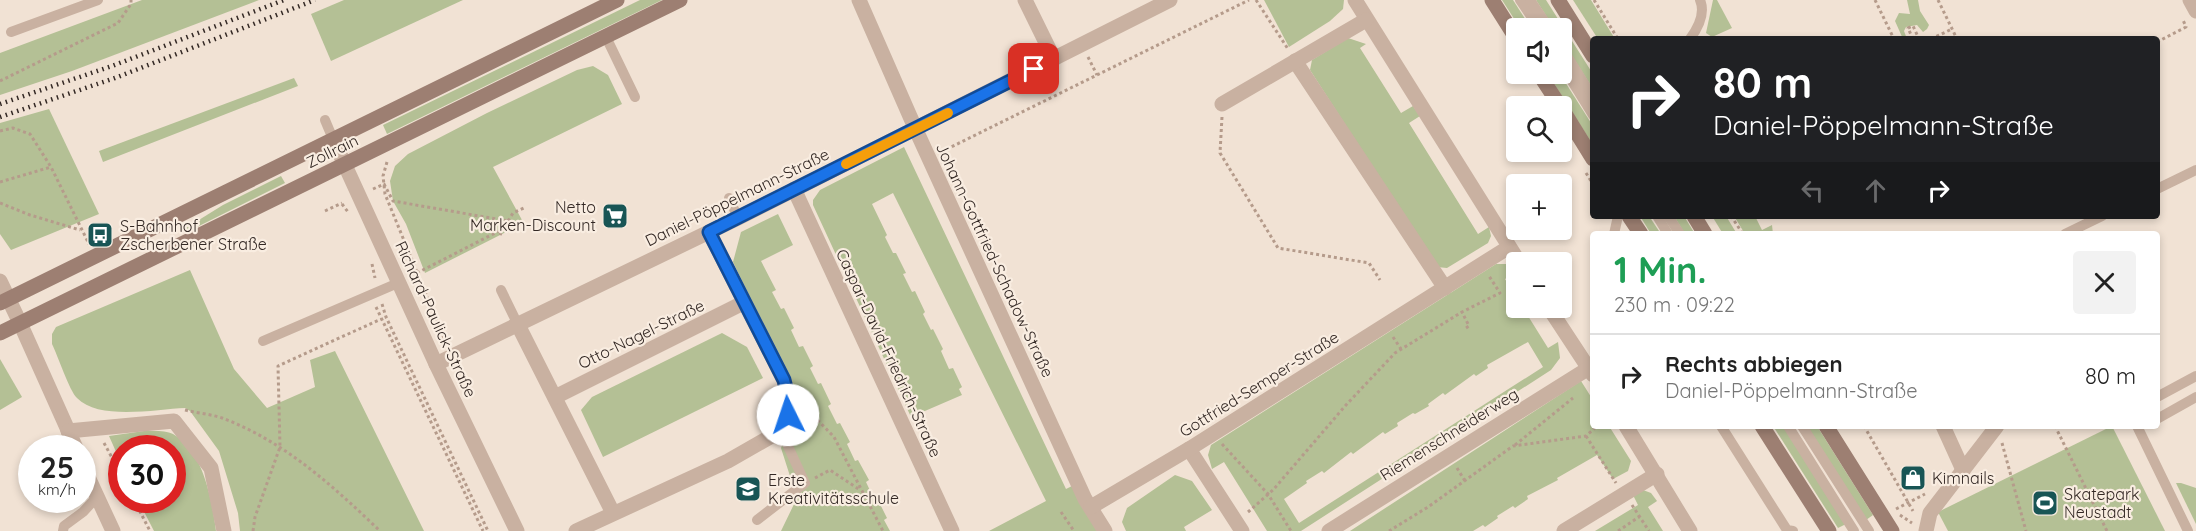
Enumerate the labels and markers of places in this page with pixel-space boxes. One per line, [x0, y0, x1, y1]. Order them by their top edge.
pin [1008, 43, 1059, 94]
place label: Netto Marken-Discount [470, 197, 596, 235]
supermarket icon: Netto Marken-Discount [600, 201, 630, 231]
place label: S-Bahnhof Zscherbener Straße [120, 216, 267, 254]
bus stop icon: S-Bahnhof Zscherbener Straße [85, 220, 115, 250]
shop icon: Kimnails [1898, 463, 1928, 493]
place label: Kimnails [1932, 468, 1994, 488]
place label: Erste Kreativitätsschule [768, 470, 899, 508]
school or university icon: Erste Kreativitätsschule [733, 474, 763, 504]
place label: Skatepark Neustadt [2064, 484, 2140, 522]
sports icon: Skatepark Neustadt [2030, 488, 2060, 518]

